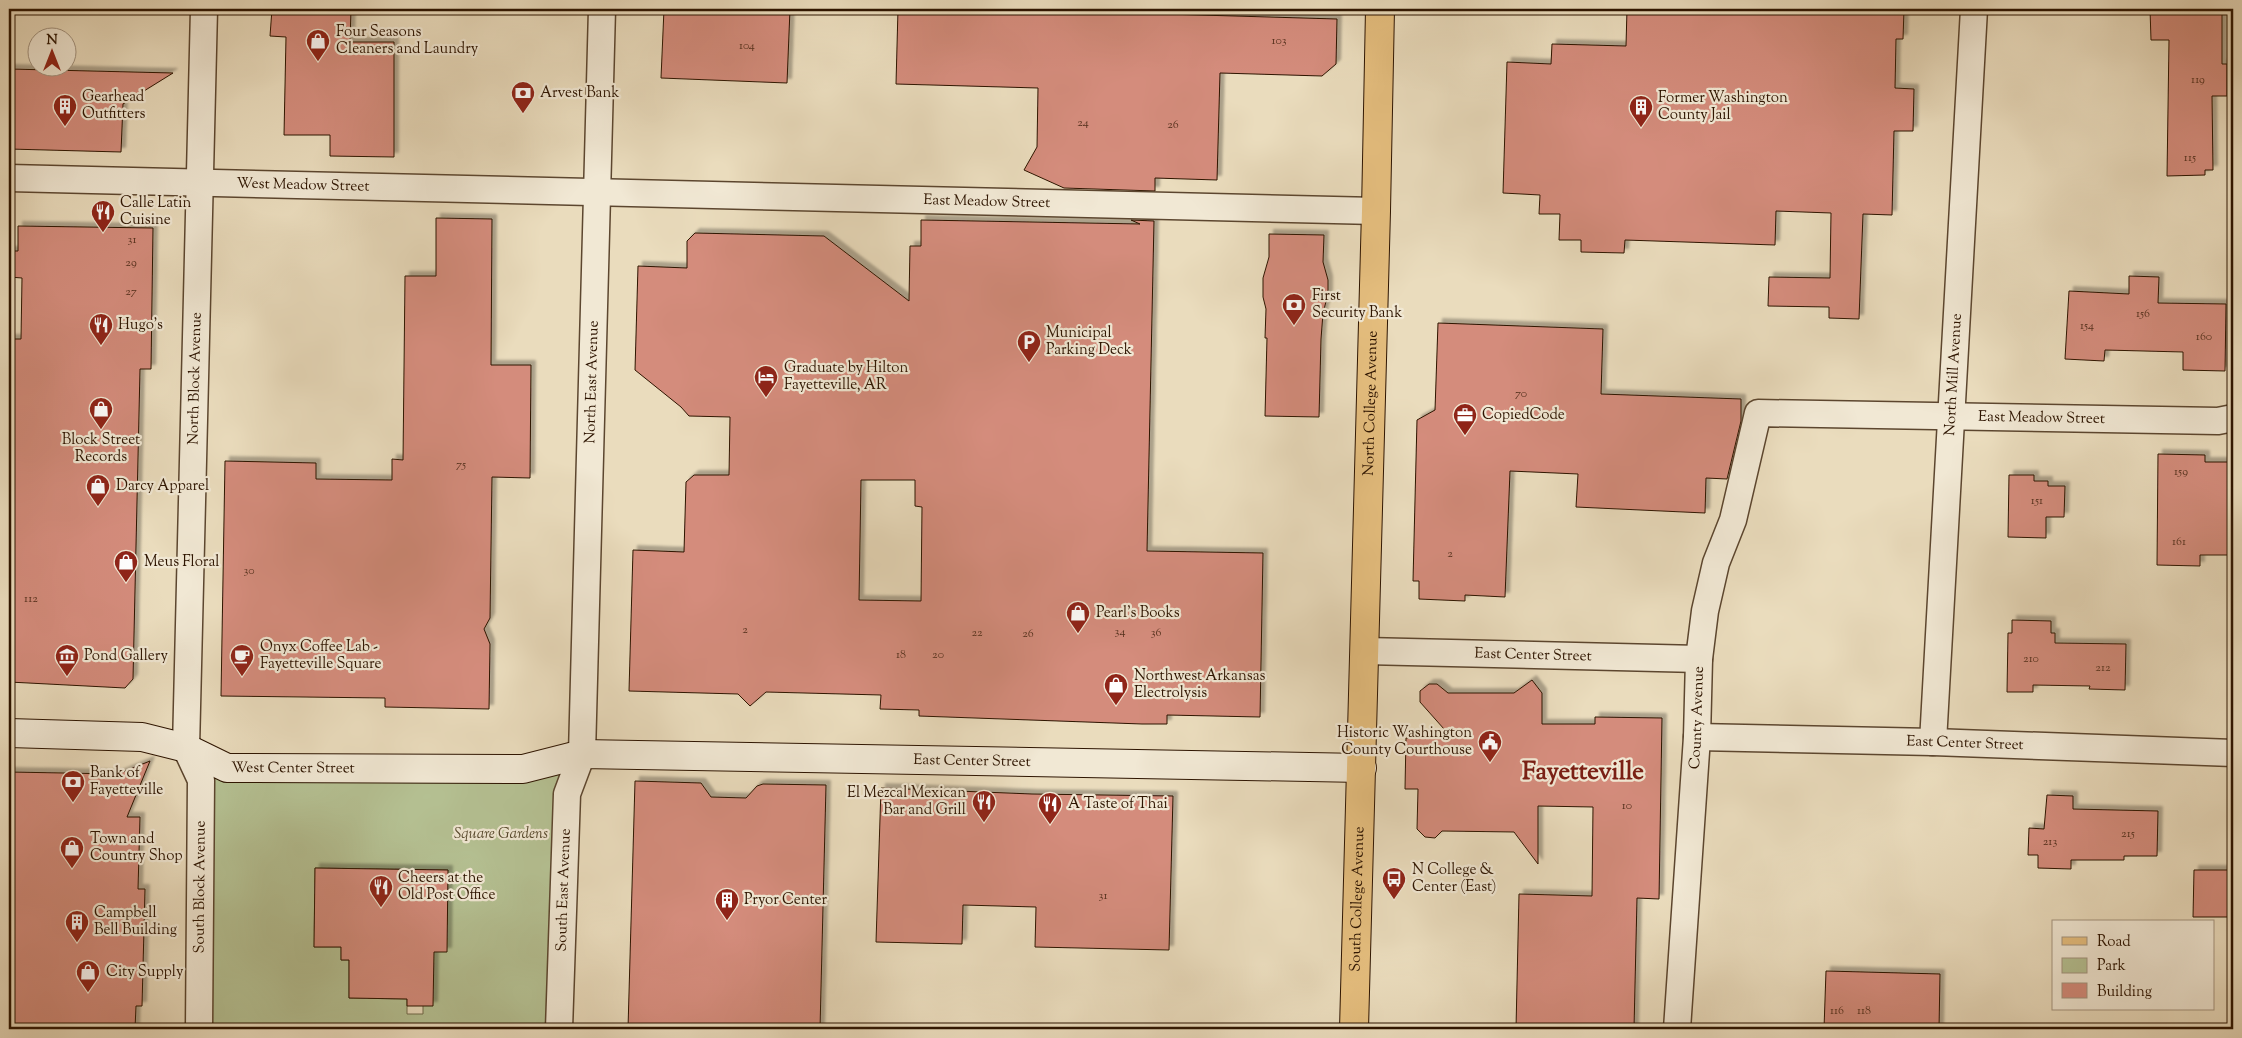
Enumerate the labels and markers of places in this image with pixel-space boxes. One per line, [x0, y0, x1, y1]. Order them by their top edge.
place label: Four Seasons Cleaners and Laundry [336, 22, 479, 60]
shop icon: Four Seasons Cleaners and Laundry [305, 28, 331, 62]
bank icon: Arvest Bank [510, 80, 536, 114]
place label: Arvest Bank [540, 83, 620, 104]
place label: Gearhead Outfitters [82, 87, 146, 125]
place label: Former Washington County Jail [1658, 88, 1788, 126]
building icon: Gearhead Outfitters [52, 93, 78, 127]
building icon: Former Washington County Jail [1628, 94, 1654, 128]
place label: Calle Latin Cuisine [120, 193, 191, 231]
restaurant icon: Calle Latin Cuisine [90, 199, 116, 233]
place label: First Security Bank [1312, 286, 1402, 324]
bank icon: First Security Bank [1281, 292, 1307, 326]
restaurant icon: Hugo's [88, 312, 114, 346]
place label: Hugo's [118, 315, 163, 336]
place label: Municipal Parking Deck [1046, 323, 1132, 361]
parking icon: Municipal Parking Deck [1016, 329, 1042, 363]
place label: Graduate by Hilton Fayetteville, AR [784, 358, 909, 396]
hotel icon: Graduate by Hilton Fayetteville, AR [753, 364, 779, 398]
shop icon: Block Street Records [88, 396, 114, 430]
office icon: CopiedCode [1452, 402, 1478, 436]
place label: CopiedCode [1482, 405, 1565, 426]
place label: Block Street Records [62, 430, 140, 468]
shop icon: Darcy Apparel [85, 473, 111, 507]
place label: Darcy Apparel [116, 476, 209, 497]
shop icon: Meus Floral [113, 549, 139, 583]
place label: Meus Floral [144, 552, 220, 573]
shop icon: Pearl's Books [1065, 600, 1091, 634]
place label: Pearl's Books [1096, 603, 1180, 624]
place label: Onyx Coffee Lab - Fayetteville Square [260, 637, 382, 675]
museum icon: Pond Gallery [54, 643, 80, 677]
cafe icon: Onyx Coffee Lab - Fayetteville Square [229, 643, 255, 677]
place label: Pond Gallery [84, 646, 168, 667]
place label: Northwest Arkansas Electrolysis [1134, 666, 1266, 704]
shop icon: Northwest Arkansas Electrolysis [1103, 672, 1129, 706]
place label: Historic Washington County Courthouse [1337, 723, 1472, 761]
public building icon: Historic Washington County Courthouse [1477, 729, 1503, 763]
place label: Bank of Fayetteville [90, 763, 163, 801]
bank icon: Bank of Fayetteville [60, 769, 86, 803]
place label: El Mezcal Mexican Bar and Grill [847, 783, 966, 821]
restaurant icon: El Mezcal Mexican Bar and Grill [971, 789, 997, 823]
restaurant icon: A Taste of Thai [1037, 791, 1063, 825]
place label: A Taste of Thai [1068, 794, 1168, 815]
place label: Town and Country Shop [90, 829, 183, 867]
shop icon: Town and Country Shop [59, 835, 85, 869]
place label: N College & Center (East) [1412, 860, 1496, 898]
bus stop icon: N College & Center (East) [1381, 866, 1407, 900]
place label: Cheers at the Old Post Office [398, 868, 495, 906]
restaurant icon: Cheers at the Old Post Office [368, 874, 394, 908]
building icon: Pryor Center [714, 887, 740, 921]
place label: Pryor Center [744, 890, 828, 911]
place label: Campbell Bell Building [94, 903, 177, 941]
building icon: Campbell Bell Building [64, 909, 90, 943]
shop icon: City Supply [75, 959, 101, 993]
place label: City Supply [106, 962, 184, 983]

